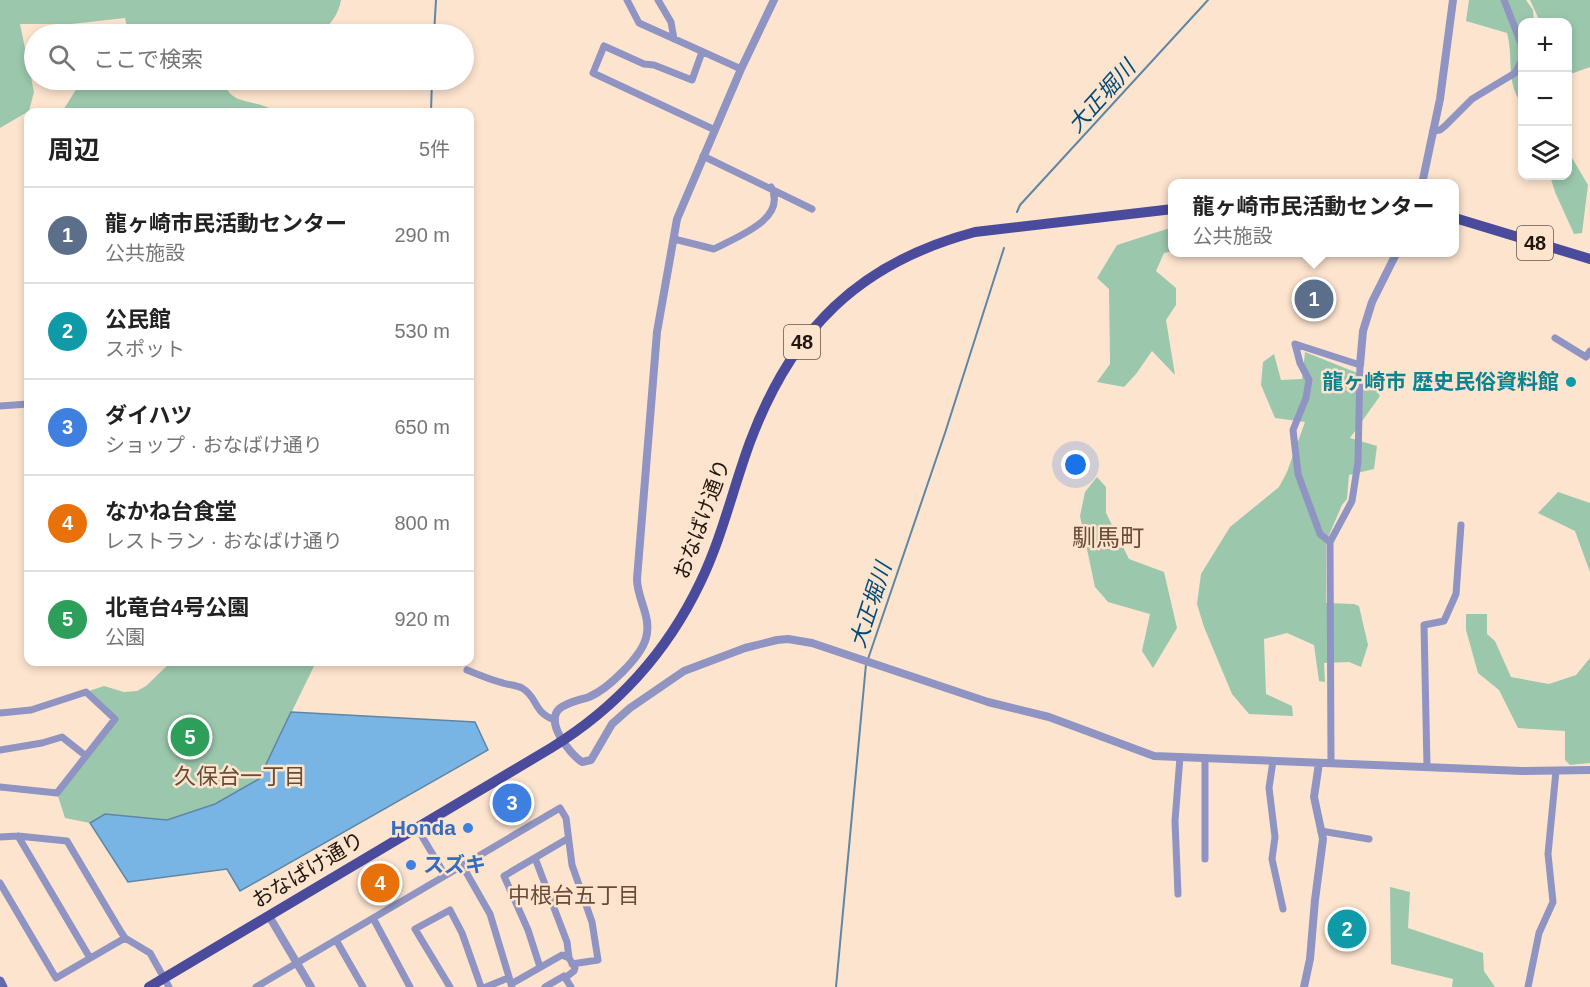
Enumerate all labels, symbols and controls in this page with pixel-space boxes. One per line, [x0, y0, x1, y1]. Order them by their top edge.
map controls [1518, 18, 1572, 180]
button: + [1518, 18, 1572, 72]
search box [24, 24, 474, 90]
icon: search [45, 41, 78, 74]
text: ここで検索 [93, 47, 203, 72]
water label: 大正堀川 [1063, 54, 1141, 137]
button: − [1518, 72, 1572, 126]
button: layers [1518, 126, 1572, 180]
text: 周辺 [48, 135, 100, 165]
text: 5件 [419, 138, 450, 160]
popup [1168, 179, 1459, 257]
text: 龍ヶ崎市民活動センター [1192, 194, 1435, 219]
text: 龍ヶ崎市民活動センター [105, 211, 347, 236]
text: 1 [62, 224, 73, 246]
text: 290 m [394, 224, 450, 246]
text: 公共施設 [1192, 225, 1272, 247]
road number: 48 [1517, 226, 1553, 260]
text: 公共施設 [105, 242, 185, 264]
pin: 1 [1294, 276, 1334, 322]
text: 公民館 [105, 307, 171, 332]
text: 2 [62, 320, 73, 342]
text: 530 m [394, 320, 450, 342]
road number: 48 [784, 325, 820, 359]
text: スポット [105, 338, 185, 360]
place label: 龍ヶ崎市 歴史民俗資料館 [1322, 370, 1559, 393]
marker: 龍ヶ崎市 歴史民俗資料館 [1564, 375, 1578, 389]
text: ダイハツ [105, 403, 193, 428]
text: 3 [62, 416, 73, 438]
text: 650 m [394, 416, 450, 438]
text: ショップ · おなばけ通り [105, 434, 323, 456]
your location [1061, 450, 1090, 479]
street label: おなばけ通り [669, 456, 734, 582]
text: なかね台食堂 [105, 499, 237, 524]
text: 4 [62, 512, 73, 534]
text: 800 m [394, 512, 450, 534]
district label: 馴馬町 [1072, 524, 1144, 551]
text: レストラン · おなばけ通り [105, 530, 343, 552]
water label: 大正堀川 [845, 558, 897, 651]
text: 北竜台4号公園 [105, 595, 249, 620]
text: 5 [62, 608, 73, 630]
text: 920 m [394, 608, 450, 630]
text: 公園 [105, 626, 145, 648]
pin: 5 [170, 714, 210, 760]
district label: 久保台一丁目 [174, 764, 306, 789]
pin: 3 [492, 780, 532, 826]
place label: Honda [391, 816, 456, 839]
marker: Honda [461, 821, 475, 835]
street label: おなばけ通り [248, 827, 368, 912]
place label: スズキ [423, 853, 486, 876]
marker: スズキ [404, 858, 418, 872]
pin: 4 [360, 860, 400, 906]
district label: 中根台五丁目 [508, 883, 640, 908]
pin: 2 [1328, 906, 1366, 952]

